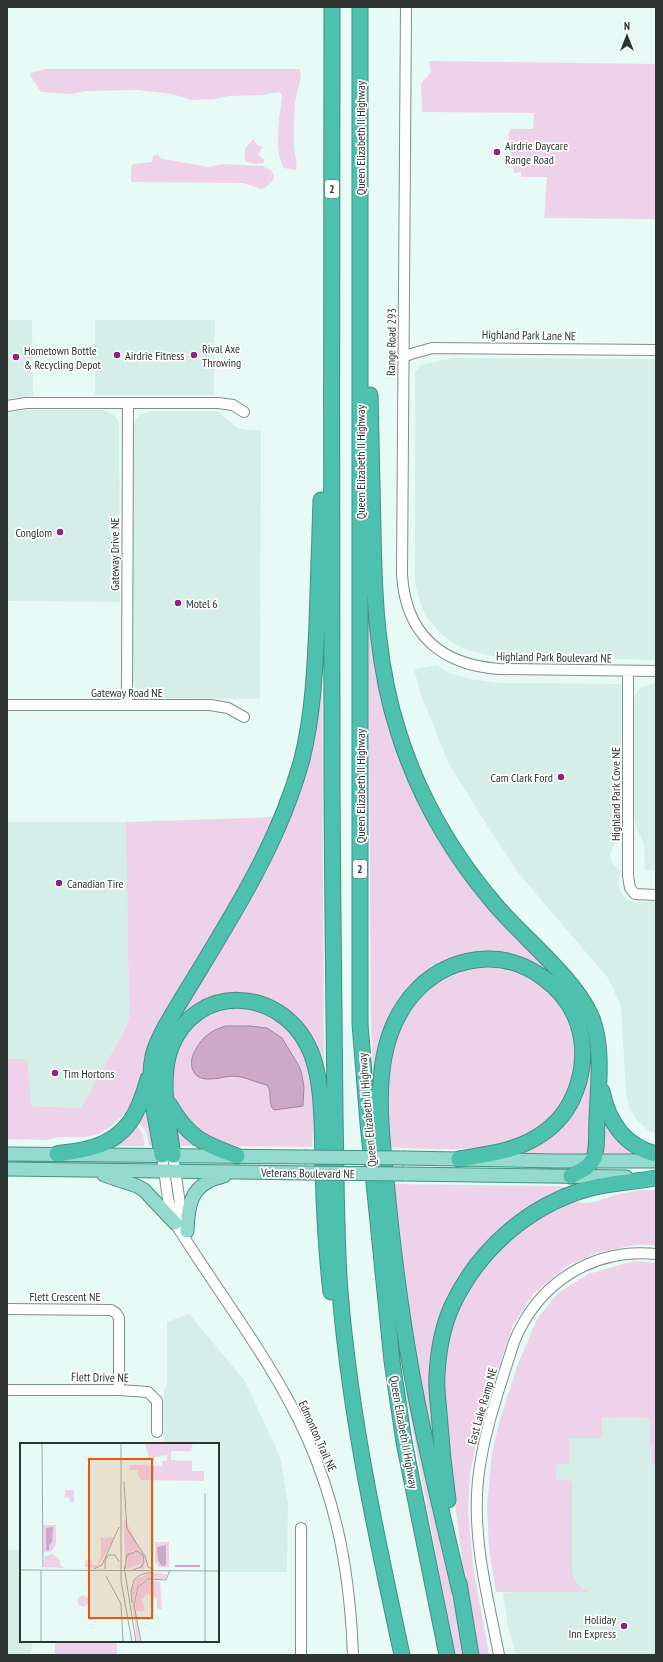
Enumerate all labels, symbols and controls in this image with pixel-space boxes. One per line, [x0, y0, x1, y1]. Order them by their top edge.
north arrow [607, 16, 647, 56]
text: N [624, 19, 630, 33]
street label: Queen Elizabeth II Highway [353, 80, 368, 195]
place label: Airdrie Daycare Range Road [505, 138, 568, 167]
marker: Airdrie Daycare Range Road [492, 147, 502, 157]
road number: 2 [325, 180, 339, 198]
street label: Range Road 293 [383, 308, 399, 376]
street label: Highland Park Lane NE [482, 327, 576, 343]
place label: Rival Axe Throwing [202, 341, 241, 370]
place label: Hometown Bottle & Recycling Depot [24, 343, 102, 372]
place label: Airdrie Fitness [125, 348, 184, 363]
marker: Airdrie Fitness [112, 350, 122, 360]
marker: Rival Axe Throwing [189, 350, 199, 360]
marker: Hometown Bottle & Recycling Depot [11, 352, 21, 362]
street label: Queen Elizabeth II Highway [353, 404, 368, 519]
street label: Gateway Drive NE [107, 517, 122, 591]
place label: Conglom [15, 525, 52, 540]
marker: Conglom [55, 527, 65, 537]
place label: Motel 6 [186, 596, 218, 611]
marker: Motel 6 [173, 598, 183, 608]
street label: Highland Park Boulevard NE [496, 648, 612, 666]
street label: Gateway Road NE [91, 685, 163, 700]
street label: Queen Elizabeth II Highway [353, 728, 368, 843]
street label: Highland Park Cove NE [608, 747, 623, 841]
place label: Cam Clark Ford [491, 770, 553, 785]
marker: Cam Clark Ford [556, 772, 566, 782]
road number: 2 [353, 860, 367, 878]
place label: Canadian Tire [67, 876, 124, 891]
marker: Canadian Tire [54, 878, 64, 888]
street label: Queen Elizabeth II Highway [355, 1052, 379, 1168]
place label: Tim Hortons [63, 1066, 114, 1081]
marker: Tim Hortons [50, 1068, 60, 1078]
street label: Veterans Boulevard NE [260, 1165, 355, 1181]
street label: Flett Crescent NE [29, 1289, 101, 1304]
street label: East Lake Ramp NE [464, 1366, 500, 1446]
street label: Flett Drive NE [71, 1369, 129, 1385]
street label: Queen Elizabeth II Highway [387, 1374, 421, 1490]
street label: Edmonton Trail NE [296, 1398, 340, 1474]
inset map [20, 1443, 219, 1642]
place label: Holiday Inn Express [568, 1612, 616, 1641]
marker: Holiday Inn Express [619, 1621, 629, 1631]

